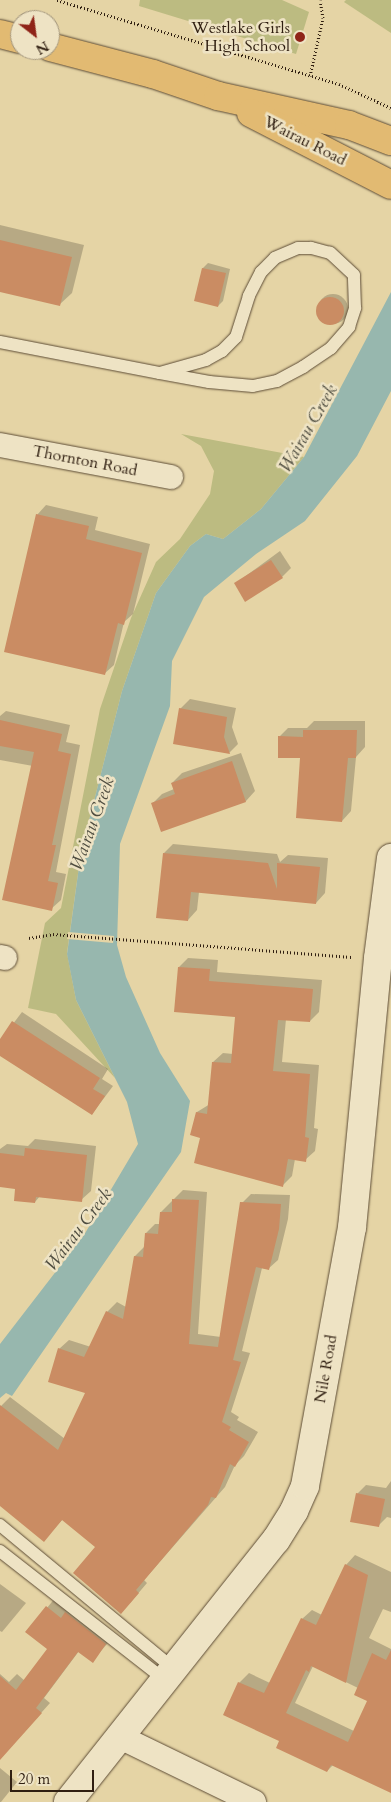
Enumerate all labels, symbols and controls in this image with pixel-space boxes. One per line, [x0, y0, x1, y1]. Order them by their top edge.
north arrow [10, 10, 60, 60]
place label: Westlake Girls High School [191, 18, 290, 56]
marker: Westlake Girls High School [294, 31, 306, 43]
text: N [32, 36, 52, 59]
street label: Wairau Road [261, 112, 349, 170]
water label: Wairau Creek [275, 381, 343, 477]
street label: Thornton Road [31, 441, 139, 481]
water label: Wairau Creek [66, 774, 120, 874]
water label: Wairau Creek [41, 1184, 117, 1276]
street label: Nile Road [311, 1333, 341, 1405]
scale bar [12, 1760, 96, 1792]
text: 20 m [18, 1769, 50, 1789]

